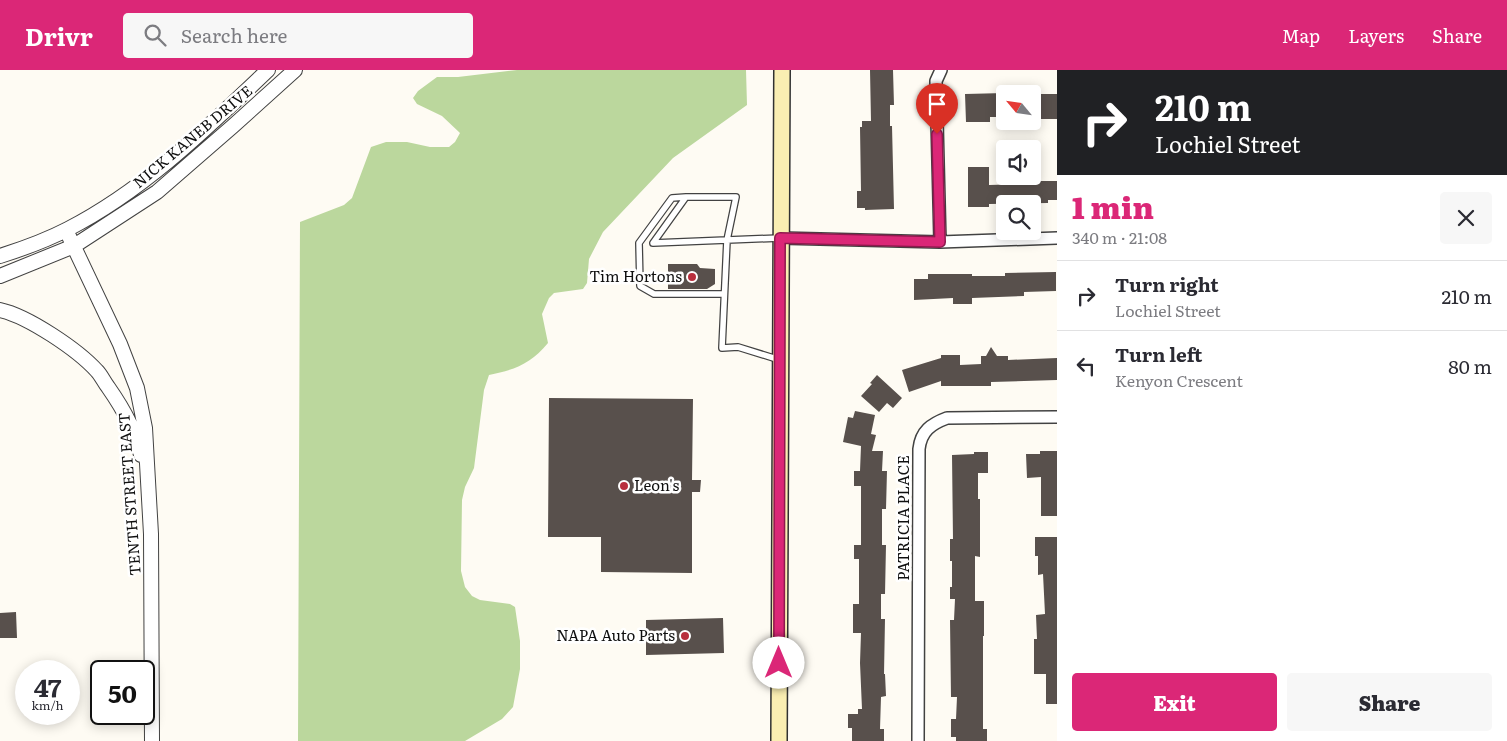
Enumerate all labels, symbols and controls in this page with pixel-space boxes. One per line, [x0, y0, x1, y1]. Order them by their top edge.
search box [123, 13, 473, 58]
text: Drivr [25, 18, 93, 53]
icon: search [141, 21, 169, 49]
text: Search here [181, 21, 287, 49]
text: Map [1282, 22, 1320, 49]
text: Layers [1348, 22, 1404, 49]
text: Share [1432, 22, 1482, 49]
street label: NICK KANEB DRIVE [127, 79, 257, 193]
text: 210 m [1155, 80, 1252, 132]
pin [916, 83, 958, 134]
north arrow [996, 85, 1041, 130]
map controls [996, 85, 1041, 240]
icon: arrive [923, 90, 951, 118]
icon: right [1072, 90, 1137, 155]
text: Lochiel Street [1155, 127, 1300, 160]
button: sound [996, 140, 1041, 185]
text: 1 min [1072, 184, 1154, 228]
button: close [1440, 192, 1492, 244]
button: search [996, 195, 1041, 240]
text: 340 m · 21:08 [1072, 225, 1167, 249]
place label: Tim Hortons [589, 264, 682, 287]
text: Turn right [1115, 270, 1219, 298]
marker: Tim Hortons [686, 271, 698, 283]
icon: right [1072, 282, 1100, 310]
text: 210 m [1441, 282, 1492, 310]
text: Lochiel Street [1115, 298, 1221, 322]
text: Turn left [1115, 340, 1202, 368]
icon: left [1072, 352, 1100, 380]
text: 80 m [1448, 352, 1492, 380]
text: Kenyon Crescent [1115, 368, 1243, 392]
street label: TENTH STREET EAST [111, 412, 146, 576]
street label: PATRICIA PLACE [891, 455, 914, 581]
place label: Leon's [634, 473, 679, 496]
marker: Leon's [618, 480, 630, 492]
place label: NAPA Auto Parts [556, 623, 675, 646]
marker: NAPA Auto Parts [679, 630, 691, 642]
position arrow [752, 636, 804, 688]
speed limit sign: 50 [90, 660, 155, 725]
text: 47 [34, 668, 61, 705]
button: Exit [1072, 673, 1277, 731]
button: Share [1287, 673, 1492, 731]
text: km/h [32, 696, 63, 714]

